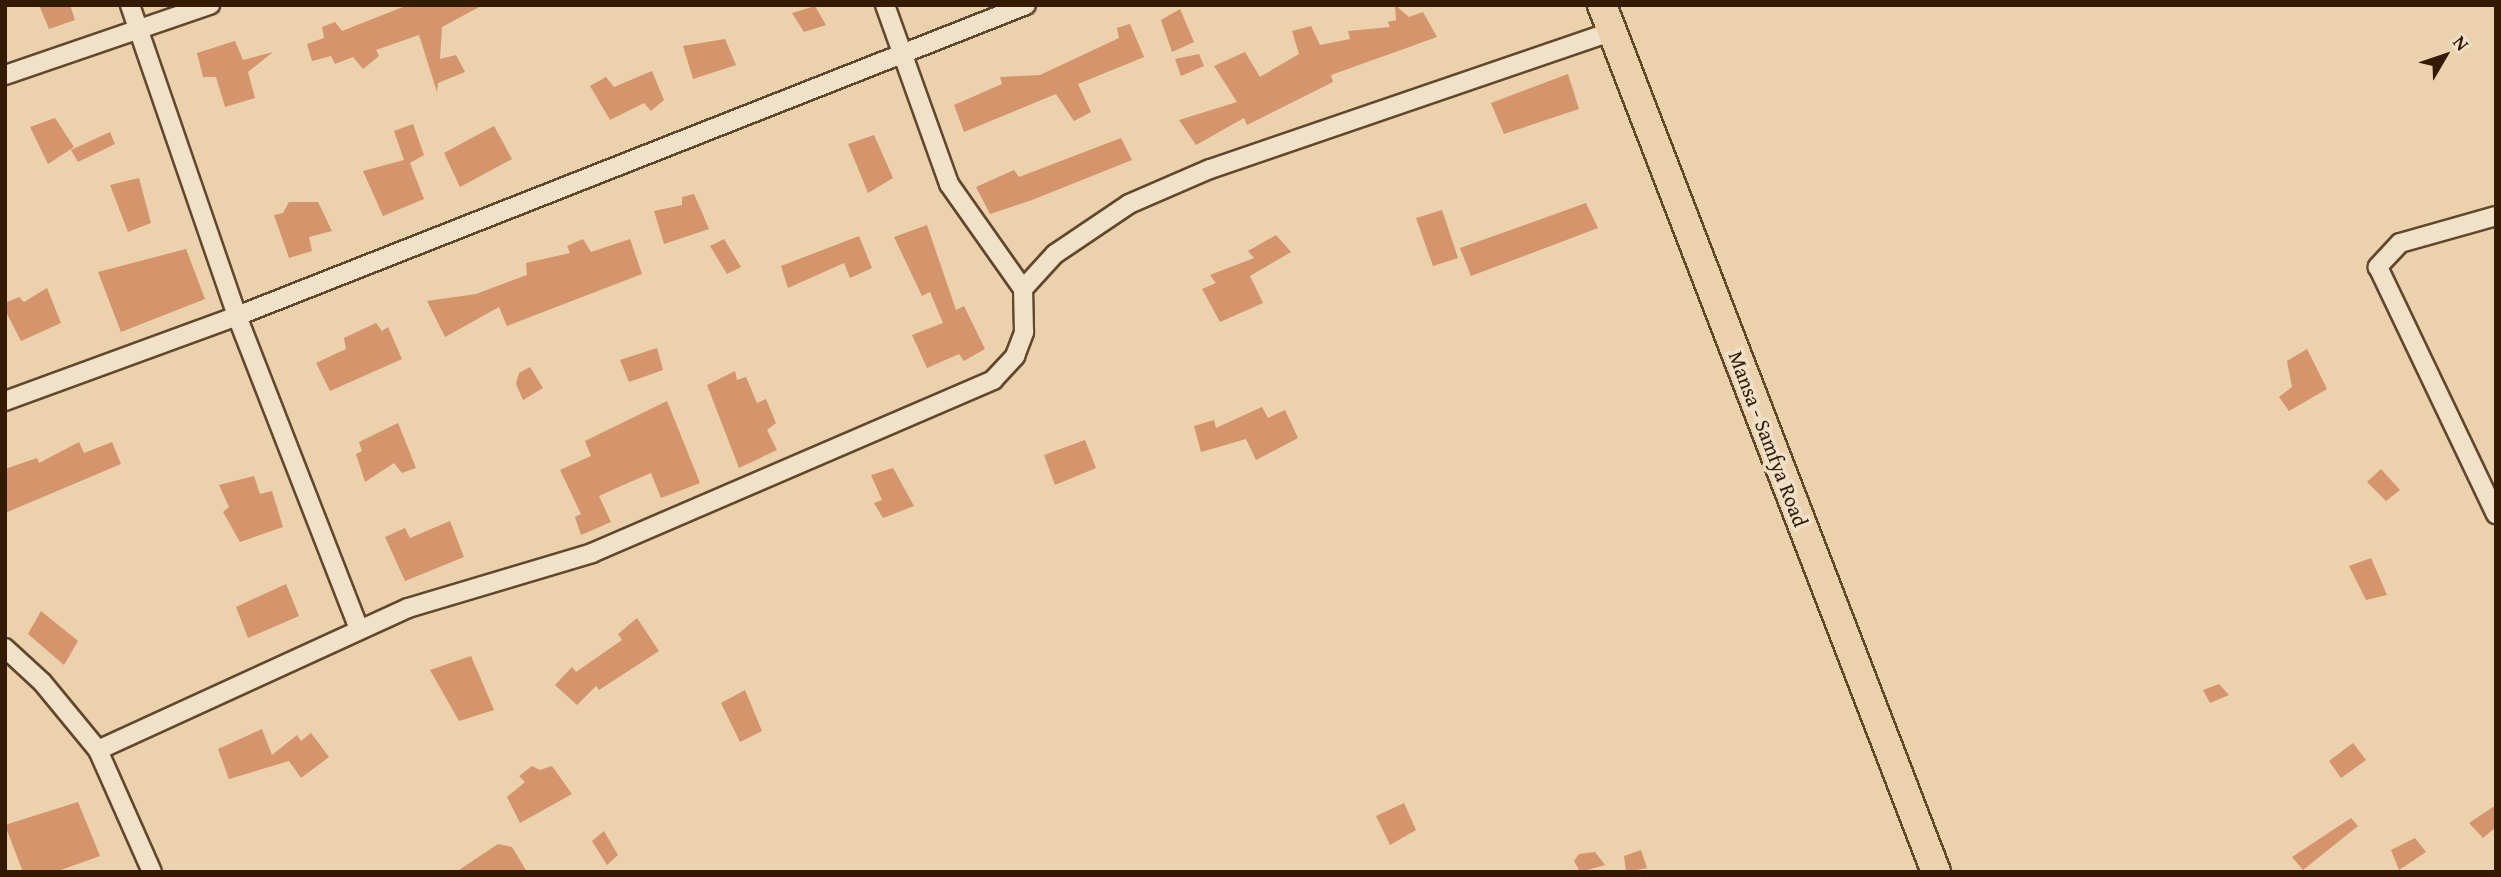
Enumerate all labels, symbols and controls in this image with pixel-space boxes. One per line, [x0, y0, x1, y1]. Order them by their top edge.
north arrow [2410, 21, 2480, 91]
text: N [2446, 29, 2476, 57]
street label: Mansa - Samfya Road [1723, 347, 1813, 531]

